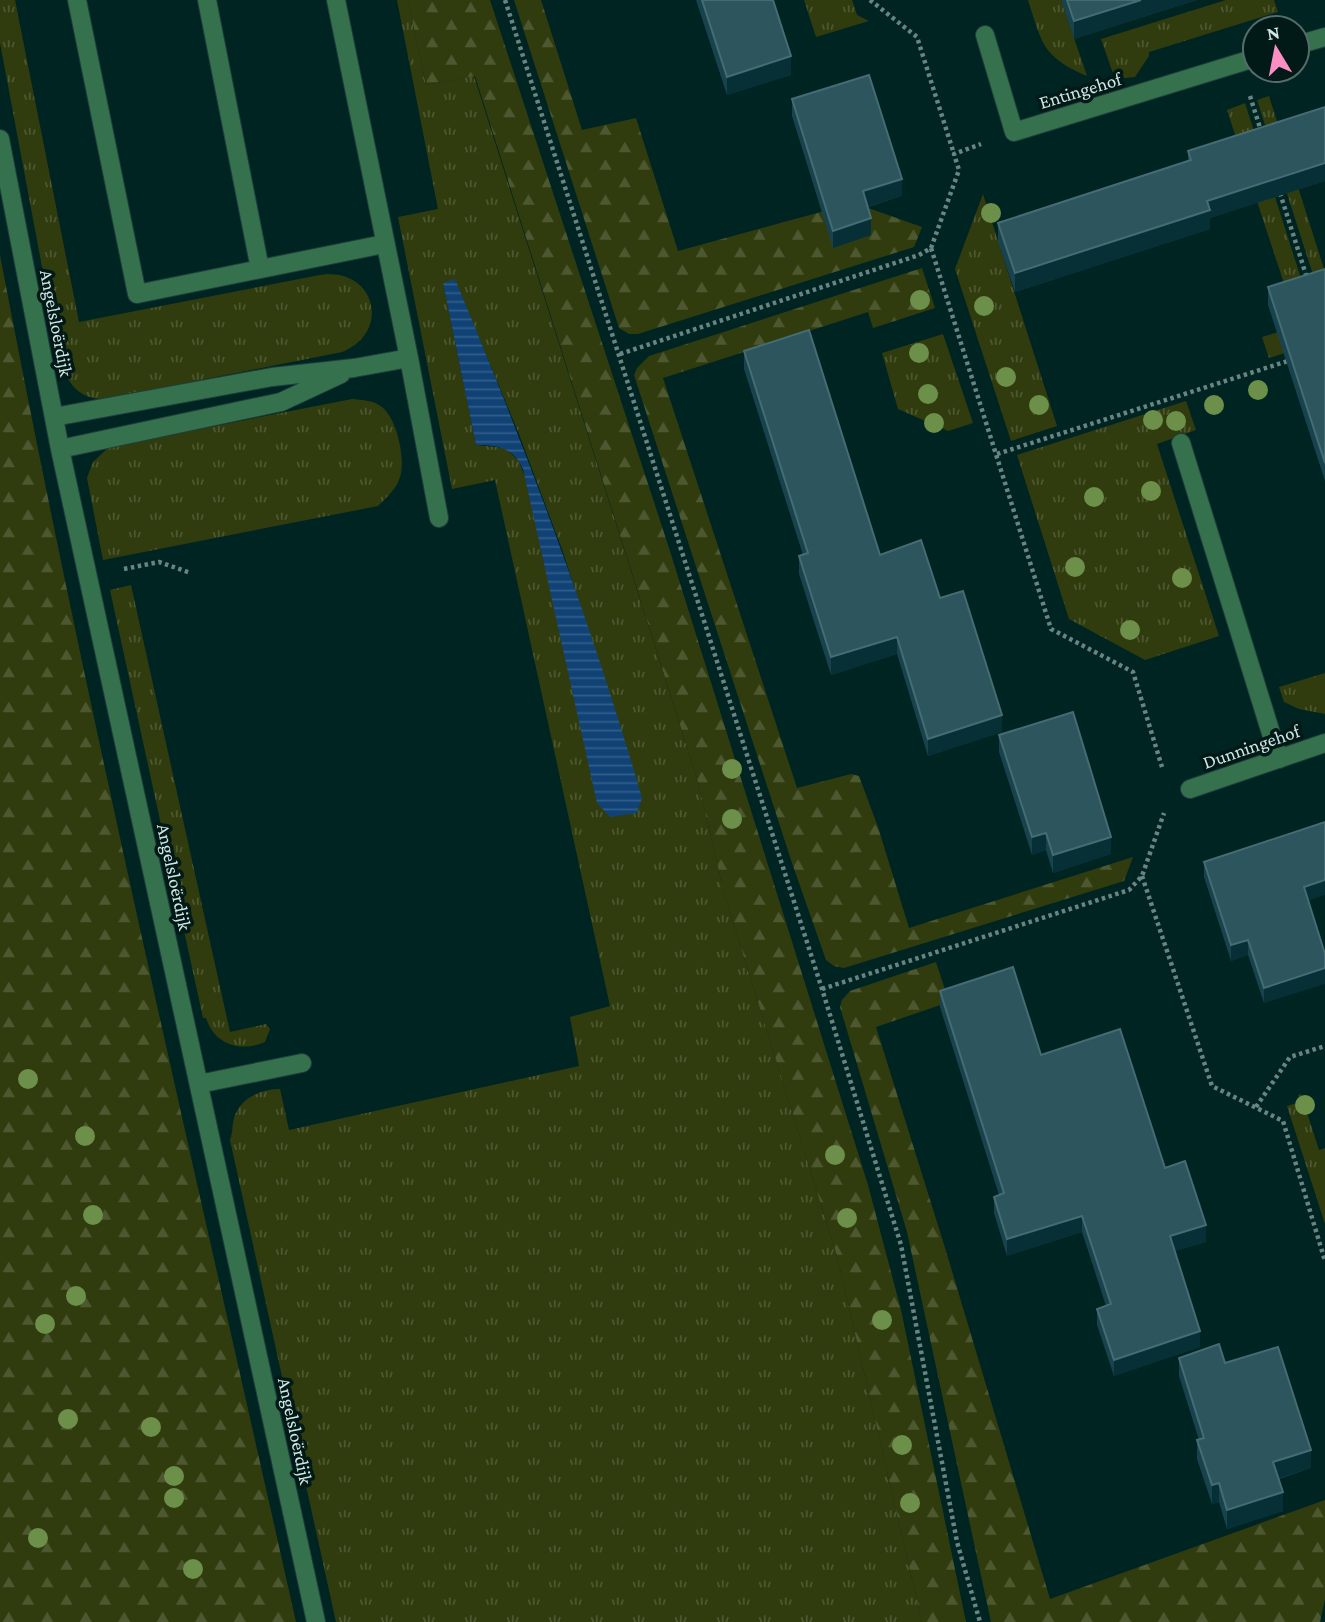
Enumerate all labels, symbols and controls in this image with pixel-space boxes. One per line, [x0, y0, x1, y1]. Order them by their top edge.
north arrow [1241, 14, 1311, 84]
text: N [1265, 21, 1281, 44]
street label: Entingehof [1037, 68, 1125, 113]
street label: Angelsloërdijk [35, 268, 77, 380]
street label: Dunningehof [1200, 720, 1304, 773]
street label: Angelsloërdijk [152, 822, 196, 934]
street label: Angelsloërdijk [273, 1376, 317, 1488]

